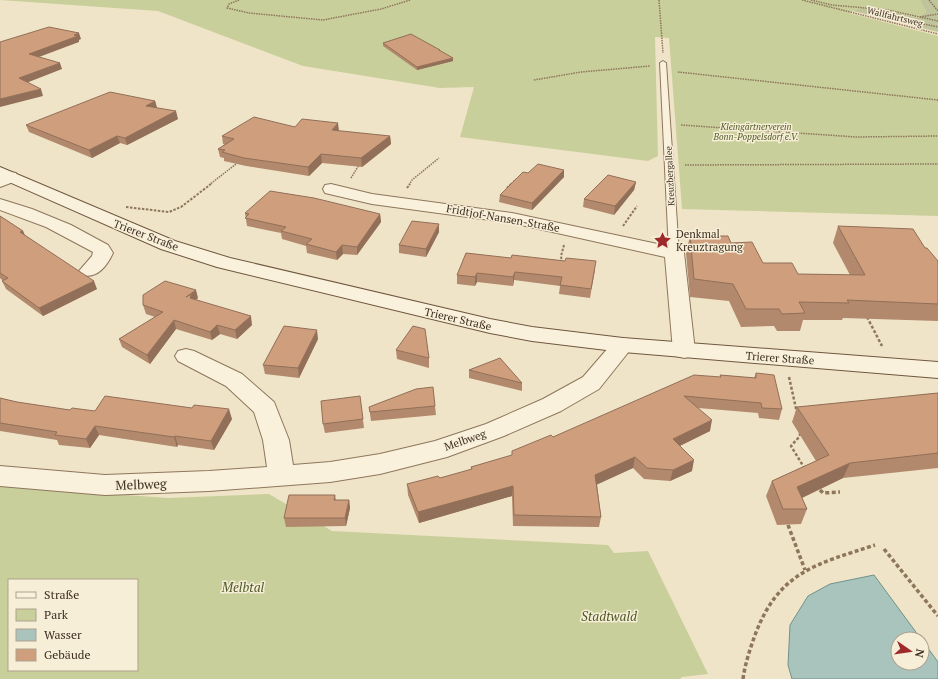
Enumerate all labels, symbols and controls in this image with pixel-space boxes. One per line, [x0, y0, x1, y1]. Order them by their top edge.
street label: Wallfahrtsweg [866, 4, 924, 30]
park label: Kleingärtnerverein Bonn-Poppelsdorf e.V. [713, 121, 799, 143]
street label: Kreuzbergallee [662, 145, 678, 206]
street label: Fridtjof-Nansen-Straße [445, 201, 561, 235]
street label: Trierer Straße [112, 216, 181, 254]
place label: Denkmal Kreuztragung [676, 227, 743, 254]
place icon: Denkmal Kreuztragung [653, 230, 673, 250]
street label: Trierer Straße [423, 304, 493, 334]
street label: Trierer Straße [745, 349, 815, 367]
street label: Melbweg [442, 426, 488, 454]
street label: Melbweg [115, 474, 167, 494]
park label: Melbtal [221, 578, 265, 596]
legend [8, 579, 138, 671]
text: Straße [44, 587, 79, 602]
text: Park [44, 607, 69, 622]
park label: Stadtwald [581, 607, 638, 625]
text: Wasser [44, 627, 82, 642]
north arrow [890, 631, 930, 671]
text: Gebäude [44, 647, 90, 662]
text: N [912, 648, 928, 660]

